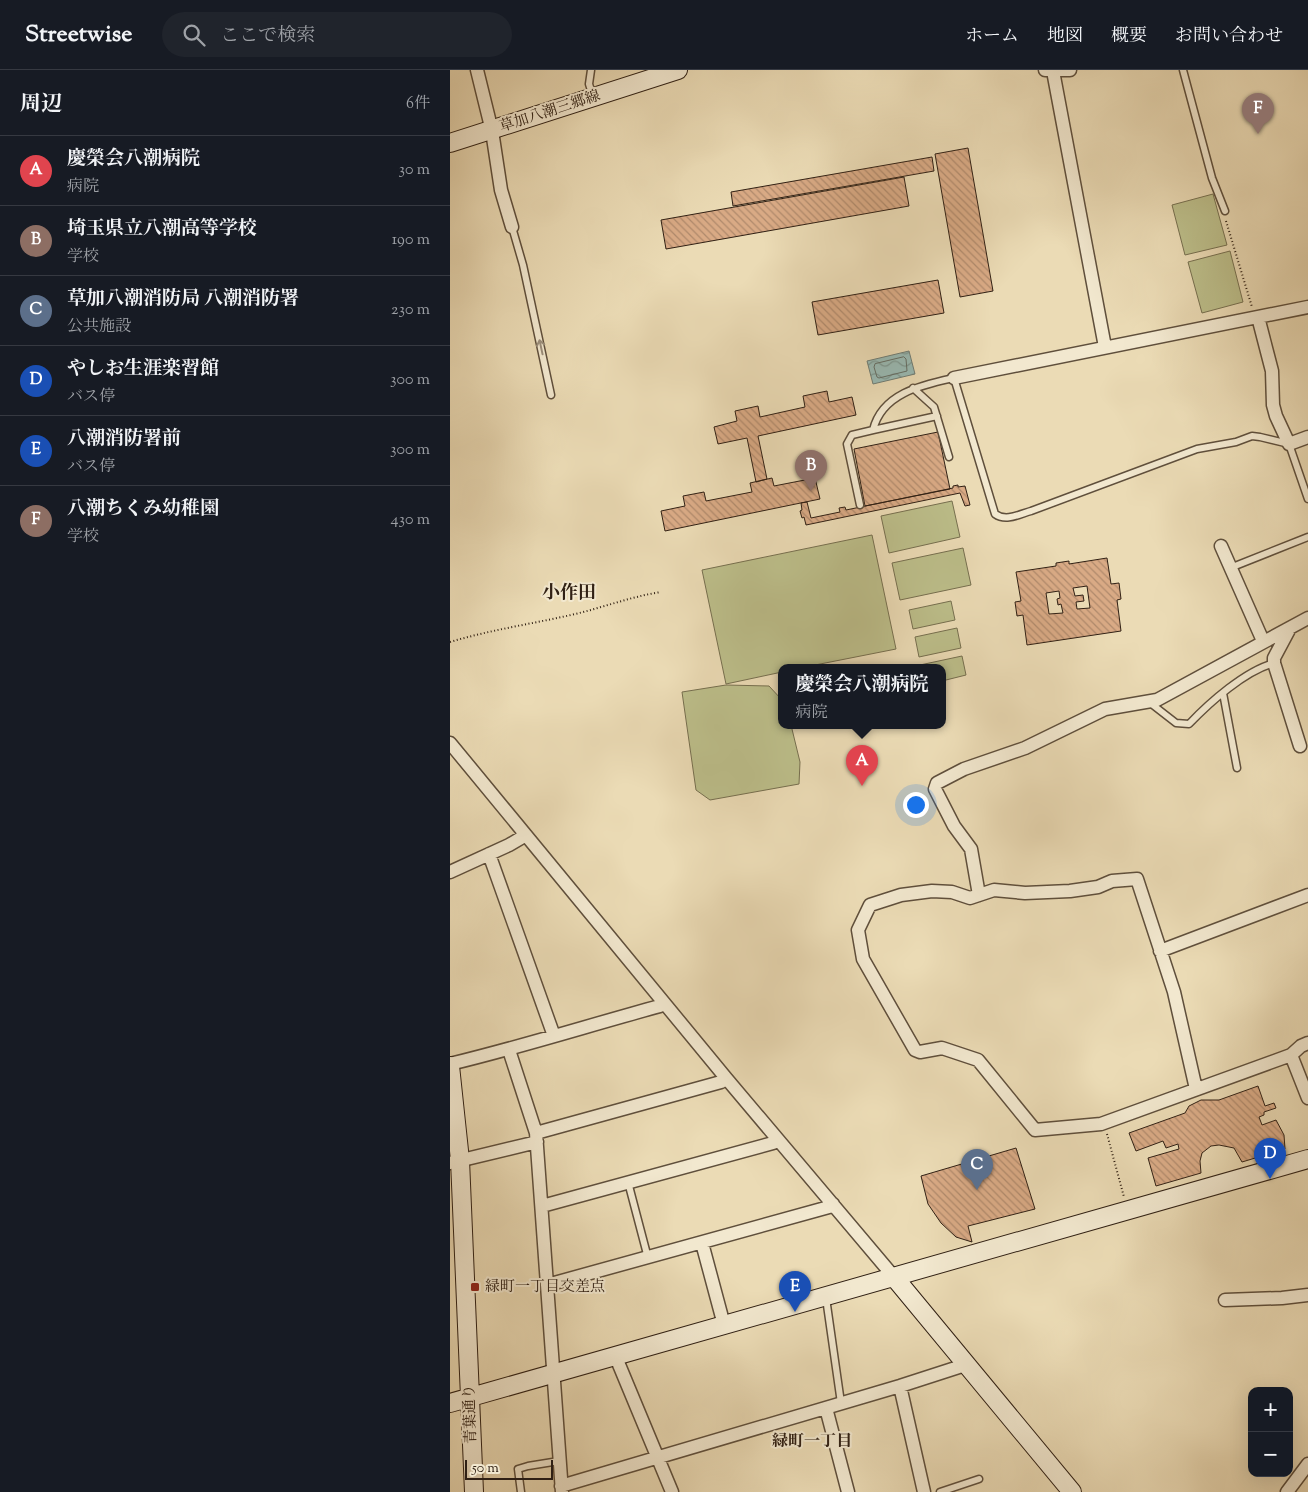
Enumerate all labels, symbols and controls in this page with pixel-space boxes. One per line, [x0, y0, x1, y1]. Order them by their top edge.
search box [162, 12, 512, 57]
text: Streetwise [25, 18, 132, 52]
icon: search [180, 21, 208, 49]
text: ここで検索 [220, 23, 315, 50]
text: ホーム [965, 24, 1019, 50]
text: 地図 [1047, 24, 1083, 50]
text: 概要 [1111, 24, 1147, 50]
text: お問い合わせ [1175, 24, 1283, 50]
street label: 草加八潮三郷線 [497, 86, 603, 138]
text: 周辺 [20, 90, 62, 120]
text: 6件 [406, 93, 430, 116]
pin: F [1242, 93, 1274, 134]
text: 慶榮会八潮病院 [67, 146, 200, 173]
text: A [30, 159, 43, 182]
text: 30 m [399, 159, 430, 182]
text: 病院 [67, 176, 99, 199]
text: 埼玉県立八潮高等学校 [67, 216, 257, 243]
text: B [31, 229, 41, 252]
text: 190 m [392, 229, 430, 252]
text: 学校 [67, 246, 99, 269]
text: 草加八潮消防局 八潮消防署 [67, 286, 299, 313]
text: C [30, 299, 42, 322]
text: 230 m [391, 299, 430, 322]
text: 公共施設 [67, 316, 131, 339]
one-way arrow [536, 340, 545, 356]
text: やしお生涯楽習館 [67, 356, 219, 383]
text: D [30, 369, 42, 392]
text: 300 m [390, 369, 430, 392]
text: バス停 [67, 386, 115, 409]
text: 八潮消防署前 [67, 426, 181, 453]
text: E [31, 439, 41, 462]
text: 300 m [390, 439, 430, 462]
pin: B [795, 450, 827, 491]
text: バス停 [67, 456, 115, 479]
text: 八潮ちくみ幼稚園 [67, 496, 219, 523]
text: F [32, 509, 40, 532]
text: 430 m [391, 509, 430, 532]
text: 学校 [67, 526, 99, 549]
district label: 小作田 [542, 581, 596, 607]
popup [778, 664, 946, 729]
text: 慶榮会八潮病院 [795, 672, 929, 699]
text: 病院 [795, 702, 828, 725]
pin: A [846, 745, 878, 786]
your location [903, 792, 929, 818]
pin: D [1254, 1138, 1286, 1179]
pin: C [961, 1149, 993, 1190]
pin: E [779, 1271, 811, 1312]
place label: 緑町一丁目交差点 [485, 1277, 605, 1298]
marker: 緑町一丁目交差点 [469, 1281, 481, 1293]
street label: 青葉通り [459, 1384, 483, 1444]
map controls [1248, 1387, 1293, 1477]
button: + [1248, 1387, 1293, 1432]
district label: 緑町一丁目 [772, 1431, 852, 1454]
button: − [1248, 1432, 1293, 1477]
scale bar [465, 1457, 552, 1480]
text: 50 m [472, 1459, 499, 1479]

